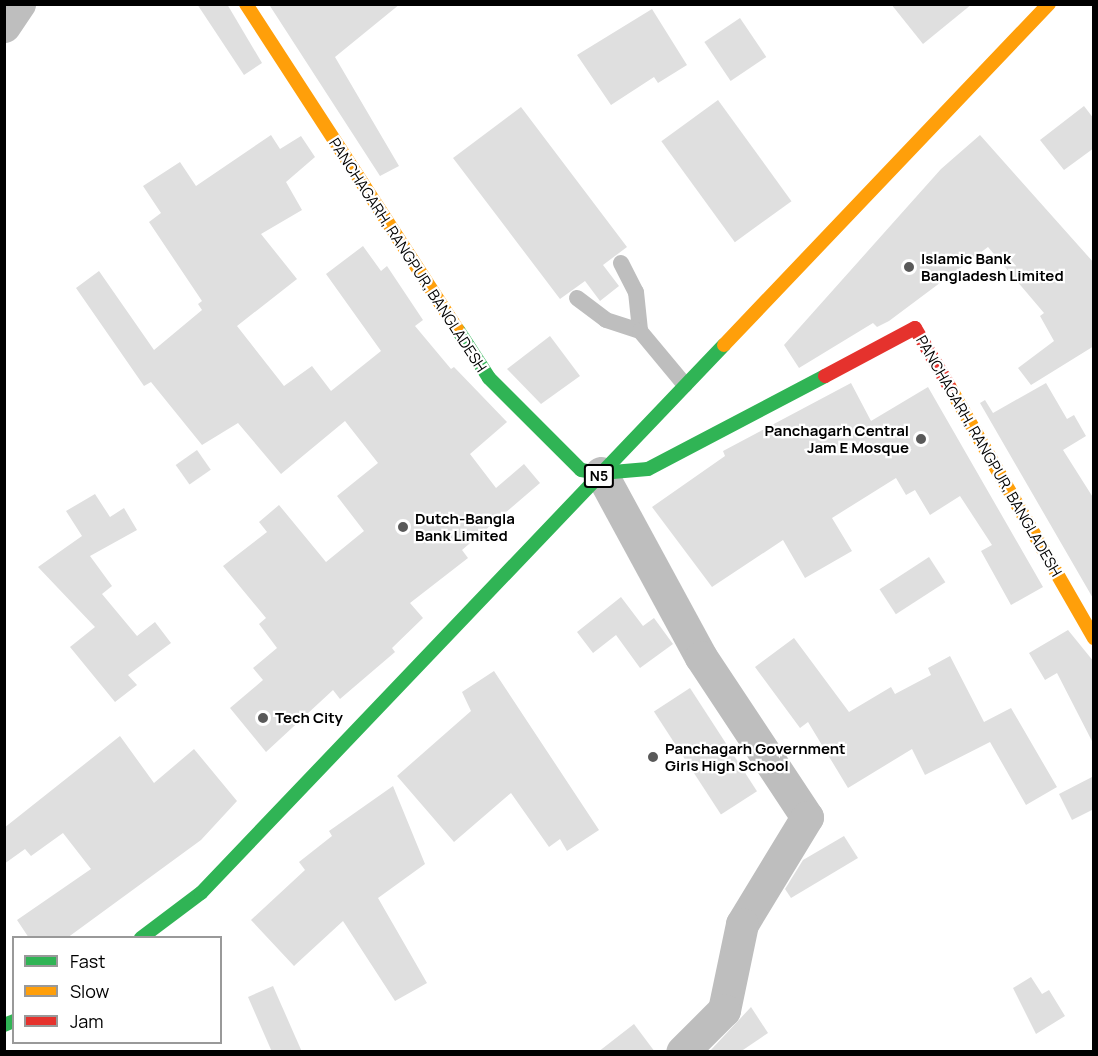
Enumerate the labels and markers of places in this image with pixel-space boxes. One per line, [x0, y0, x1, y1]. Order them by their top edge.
place label: Islamic Bank Bangladesh Limited [921, 249, 1064, 284]
marker: Islamic Bank Bangladesh Limited [902, 260, 916, 274]
place label: Panchagarh Central Jam E Mosque [764, 421, 909, 456]
marker: Panchagarh Central Jam E Mosque [914, 432, 928, 446]
place label: Dutch-Bangla Bank Limited [415, 509, 515, 544]
marker: Dutch-Bangla Bank Limited [396, 520, 410, 534]
place label: Tech City [275, 709, 343, 727]
marker: Tech City [256, 711, 270, 725]
place label: Panchagarh Government Girls High School [665, 739, 846, 774]
marker: Panchagarh Government Girls High School [646, 750, 660, 764]

